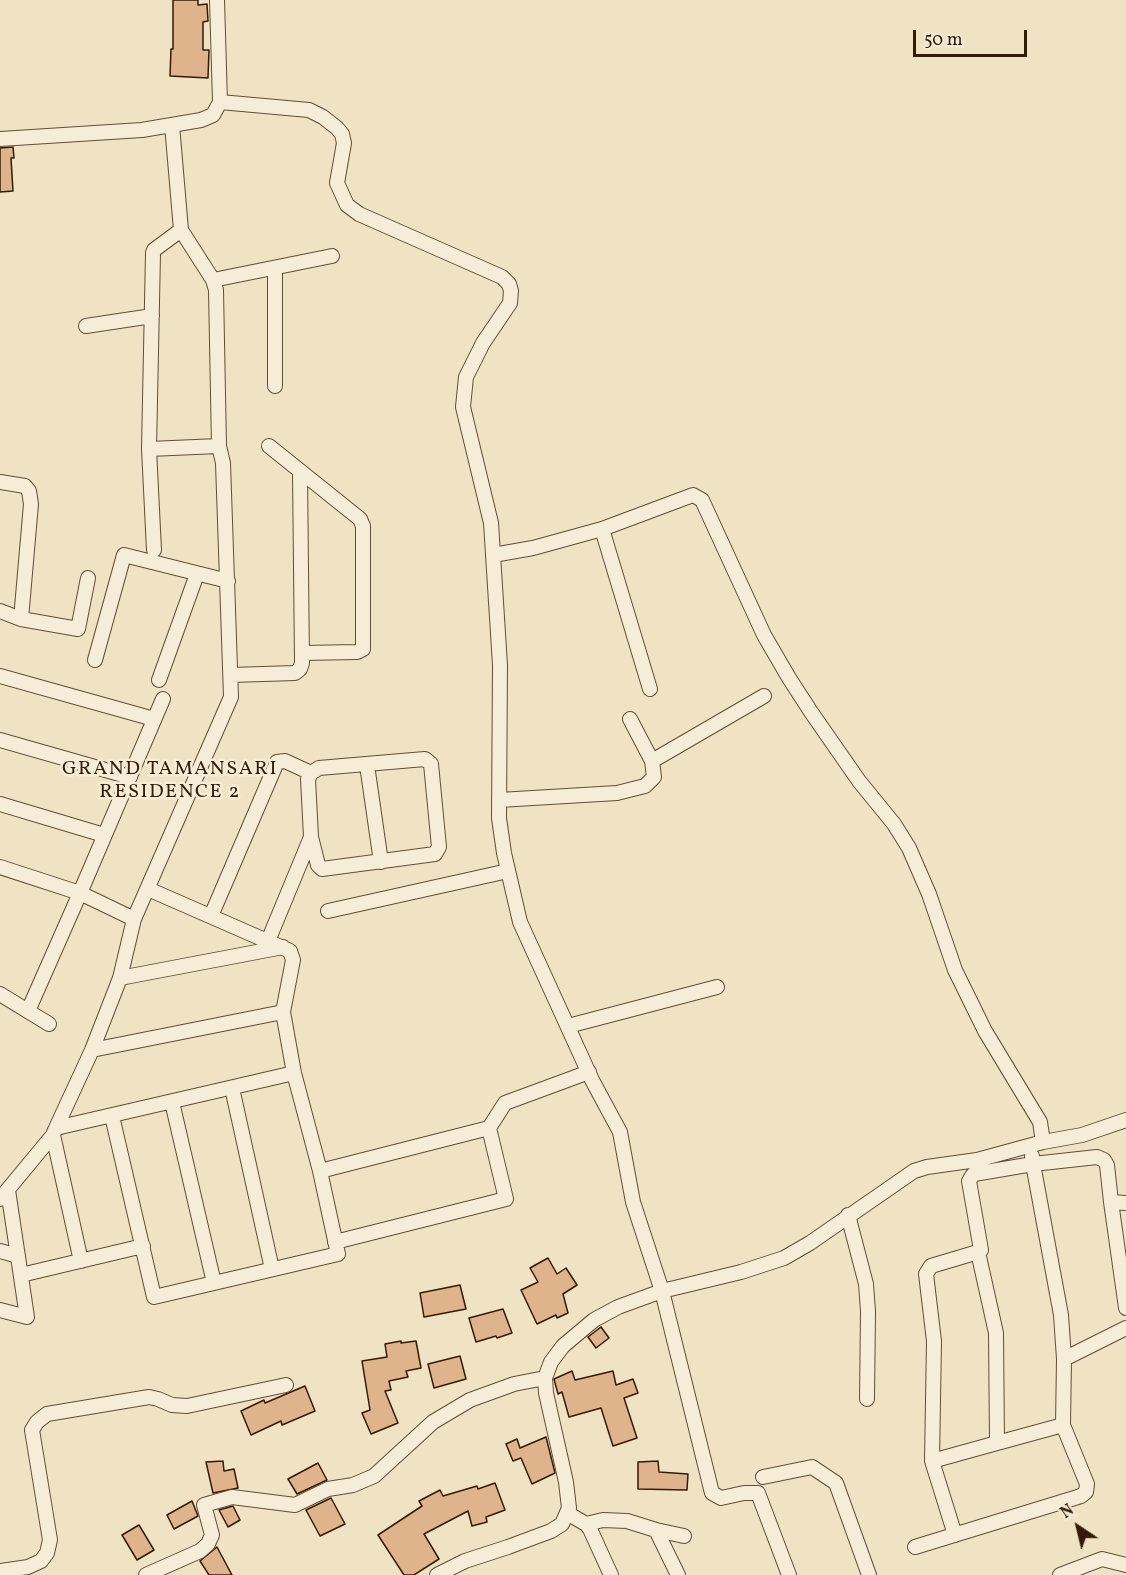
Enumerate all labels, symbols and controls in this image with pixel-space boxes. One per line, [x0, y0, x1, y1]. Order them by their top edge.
scale bar [916, 18, 1030, 56]
text: 50 m [924, 28, 963, 53]
district label: GRAND TAMANSARI RESIDENCE 2 [62, 758, 278, 805]
north arrow [1048, 1497, 1108, 1557]
text: N [1057, 1500, 1079, 1525]

